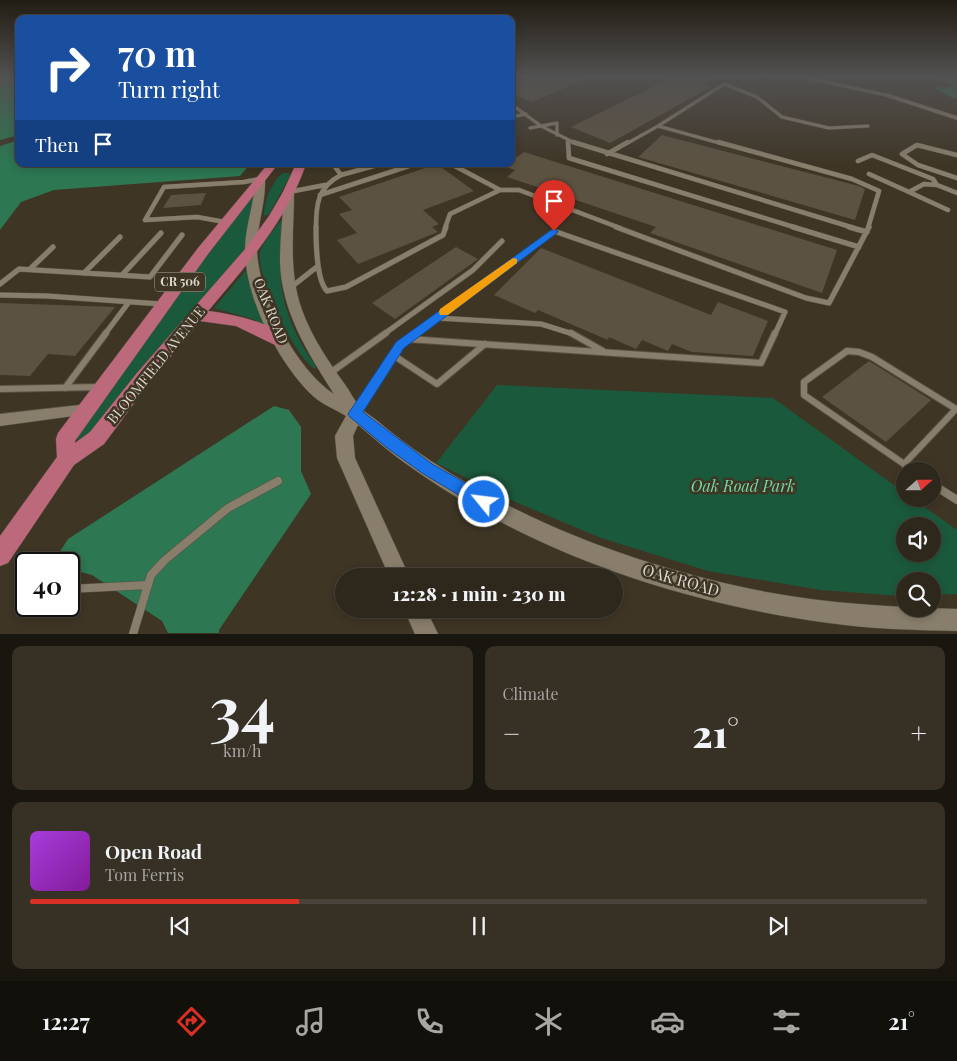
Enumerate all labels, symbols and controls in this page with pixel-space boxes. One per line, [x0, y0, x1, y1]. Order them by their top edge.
text: 70 m [118, 29, 196, 76]
icon: right [35, 35, 100, 100]
text: Turn right [118, 74, 220, 104]
icon: arrive [89, 130, 117, 158]
text: Then [35, 131, 79, 157]
pin [533, 180, 575, 231]
icon: arrive [540, 187, 568, 215]
road number: CR 506 [155, 272, 205, 292]
street label: OAK ROAD [250, 275, 293, 346]
street label: BLOOMFIELD AVENUE [102, 302, 209, 427]
north arrow [896, 462, 941, 508]
map controls [896, 462, 941, 617]
position arrow [457, 475, 509, 527]
park label: Oak Road Park [691, 475, 795, 496]
button: sound [896, 517, 941, 562]
speed limit sign: 40 [15, 552, 80, 617]
street label: OAK ROAD [640, 559, 722, 601]
button: search [896, 572, 941, 617]
text: 12:28 · 1 min · 230 m [392, 580, 566, 606]
text: 34 [209, 664, 275, 750]
text: Climate [503, 683, 559, 704]
text: 21° [692, 707, 739, 758]
text: − [503, 714, 521, 751]
text: + [911, 714, 927, 751]
text: km/h [223, 740, 261, 761]
text: Open Road [105, 838, 202, 864]
text: Tom Ferris [105, 864, 184, 885]
icon: previous [166, 912, 194, 940]
icon: pause [465, 912, 493, 940]
icon: next [764, 912, 792, 940]
icon: directions [174, 1004, 209, 1039]
icon: music [293, 1004, 328, 1039]
icon: phone [412, 1004, 447, 1039]
icon: climate [531, 1004, 566, 1039]
icon: car [650, 1004, 685, 1039]
icon: filters [769, 1004, 804, 1039]
text: 12:27 [42, 1006, 90, 1036]
text: 21° [888, 1006, 915, 1036]

